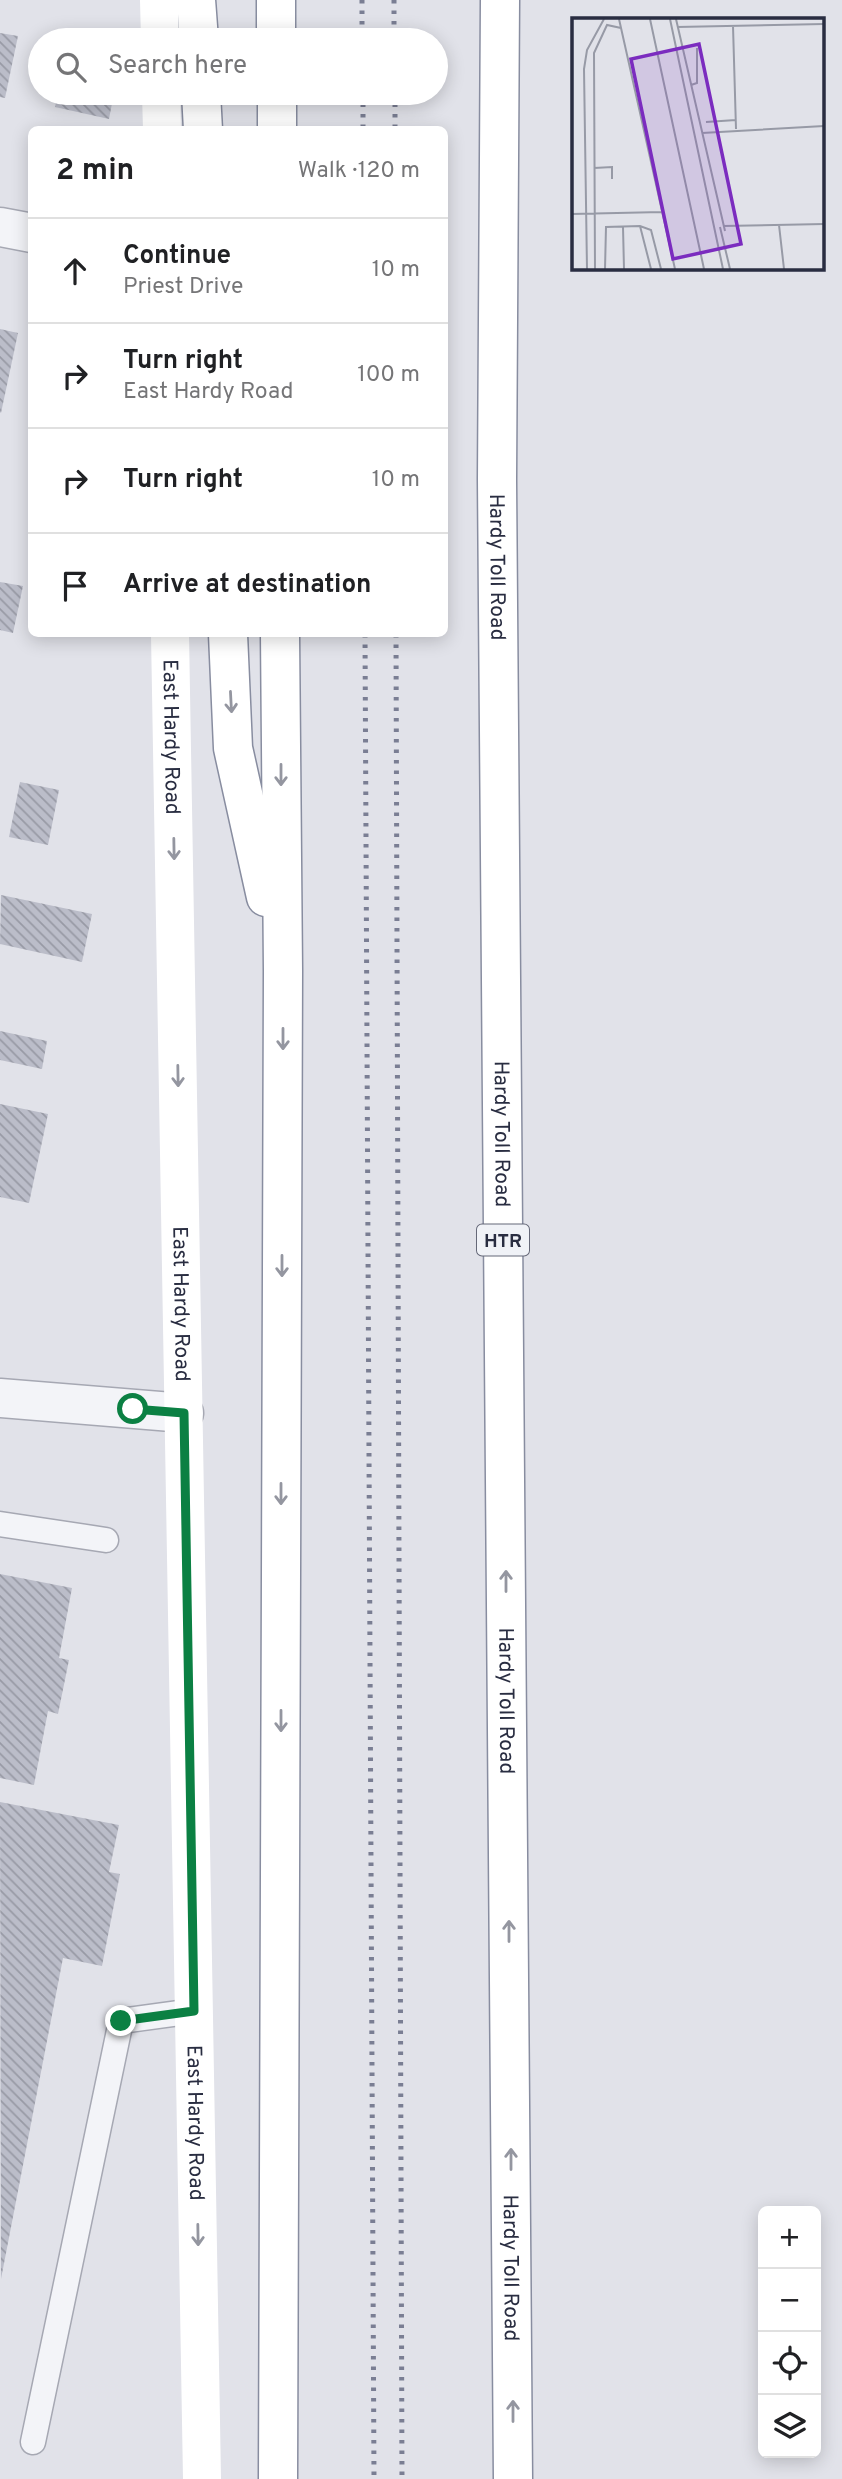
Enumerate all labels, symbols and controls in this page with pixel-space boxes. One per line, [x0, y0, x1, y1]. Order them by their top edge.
inset map [572, 18, 824, 270]
search box [28, 28, 448, 105]
icon: search [52, 48, 90, 86]
text: Search here [108, 50, 247, 83]
text: 2 min [56, 153, 134, 190]
text: Walk · 120 m [298, 157, 420, 186]
text: Continue [123, 240, 231, 273]
icon: ahead [56, 252, 94, 290]
text: 10 m [372, 256, 420, 285]
text: Priest Drive [123, 273, 243, 302]
text: Turn right [123, 345, 243, 378]
icon: right [56, 357, 94, 395]
text: 100 m [357, 361, 420, 390]
text: East Hardy Road [123, 378, 293, 407]
icon: right [56, 462, 94, 500]
text: Turn right [123, 464, 243, 497]
text: 10 m [372, 466, 420, 495]
street label: Hardy Toll Road [482, 493, 510, 641]
icon: arrive [56, 567, 94, 605]
text: Arrive at destination [123, 569, 371, 602]
street label: East Hardy Road [155, 659, 185, 815]
one-way arrow [225, 690, 238, 713]
one-way arrow [274, 763, 288, 786]
one-way arrow [168, 837, 181, 860]
one-way arrow [276, 1027, 289, 1050]
street label: Hardy Toll Road [487, 1060, 515, 1207]
one-way arrow [172, 1064, 185, 1087]
road number: HTR [477, 1224, 529, 1256]
street label: East Hardy Road [165, 1226, 195, 1382]
one-way arrow [275, 1255, 289, 1278]
route start [117, 1393, 148, 1424]
one-way arrow [274, 1482, 288, 1505]
one-way arrow [499, 1570, 513, 1593]
street label: Hardy Toll Road [491, 1627, 519, 1774]
one-way arrow [274, 1710, 288, 1733]
one-way arrow [502, 1920, 516, 1943]
route end [105, 2005, 136, 2036]
street label: East Hardy Road [179, 2045, 209, 2201]
one-way arrow [504, 2148, 518, 2171]
street label: Hardy Toll Road [496, 2194, 524, 2341]
map controls [758, 2206, 821, 2458]
button: + [758, 2206, 821, 2269]
one-way arrow [191, 2223, 205, 2246]
button: − [758, 2269, 821, 2332]
button: locate [758, 2332, 821, 2395]
button: layers [758, 2395, 821, 2458]
one-way arrow [506, 2400, 520, 2423]

